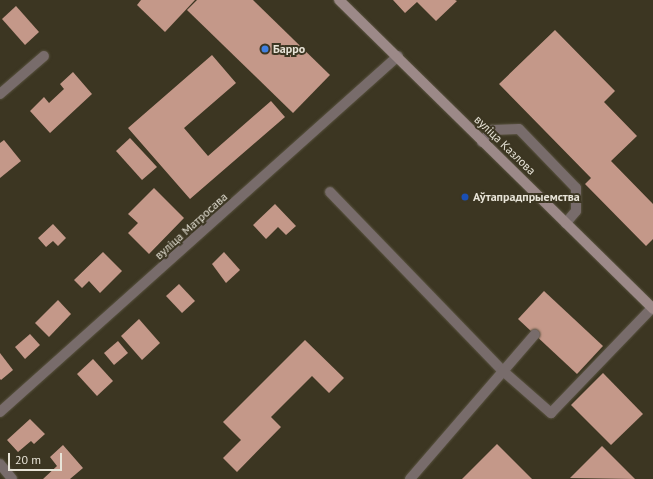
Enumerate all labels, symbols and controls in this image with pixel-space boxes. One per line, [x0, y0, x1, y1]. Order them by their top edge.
place label: Барро [273, 42, 305, 56]
marker: Барро [260, 44, 270, 54]
street label: вуліца Казлова [471, 112, 539, 178]
street label: вуліца Матросава [152, 190, 230, 262]
place label: Аўтапрадпрыемства [473, 190, 580, 204]
marker: Аўтапрадпрыемства [460, 192, 470, 202]
scale bar [10, 445, 64, 471]
text: 20 m [15, 452, 41, 467]

